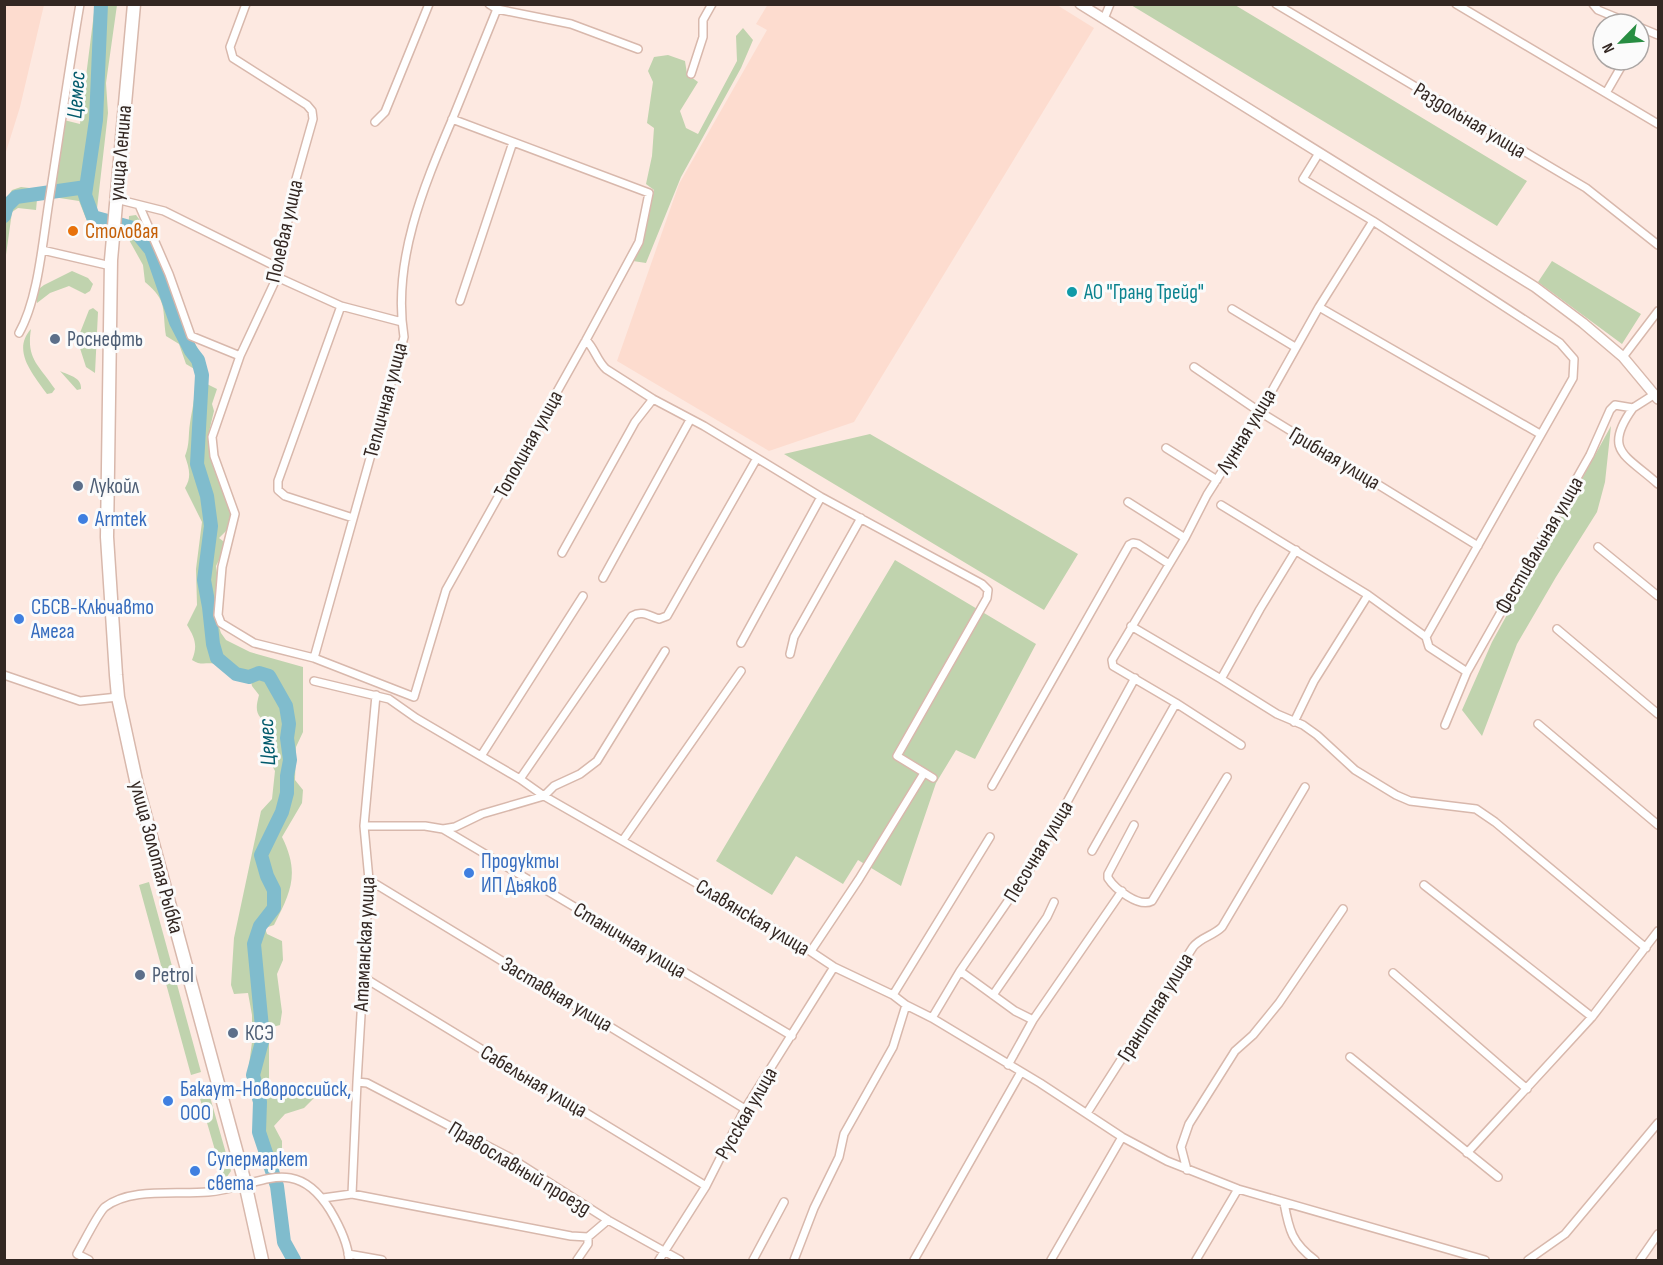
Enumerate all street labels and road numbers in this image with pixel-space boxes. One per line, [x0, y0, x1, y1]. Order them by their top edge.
street label: Раздольная улица [1409, 77, 1530, 164]
street label: улица Ленина [104, 104, 137, 202]
street label: Полевая улица [261, 177, 308, 285]
street label: Тепличная улица [358, 340, 413, 461]
street label: Лунная улица [1211, 384, 1282, 479]
street label: Тополиная улица [489, 386, 568, 502]
street label: Грибная улица [1285, 422, 1385, 495]
street label: Фестивальная улица [1490, 472, 1589, 618]
street label: улица Золотая Рыбка [124, 778, 189, 936]
street label: Песочная улица [998, 796, 1078, 907]
street label: Славянская улица [691, 874, 814, 961]
street label: Атаманская улица [348, 876, 381, 1013]
street label: Станичная улица [569, 897, 691, 984]
street label: Гранитная улица [1112, 948, 1199, 1066]
street label: Заставная улица [497, 951, 617, 1037]
street label: Сабельная улица [476, 1040, 592, 1123]
street label: Русская улица [710, 1063, 783, 1164]
street label: Православный проезд [444, 1116, 596, 1221]

